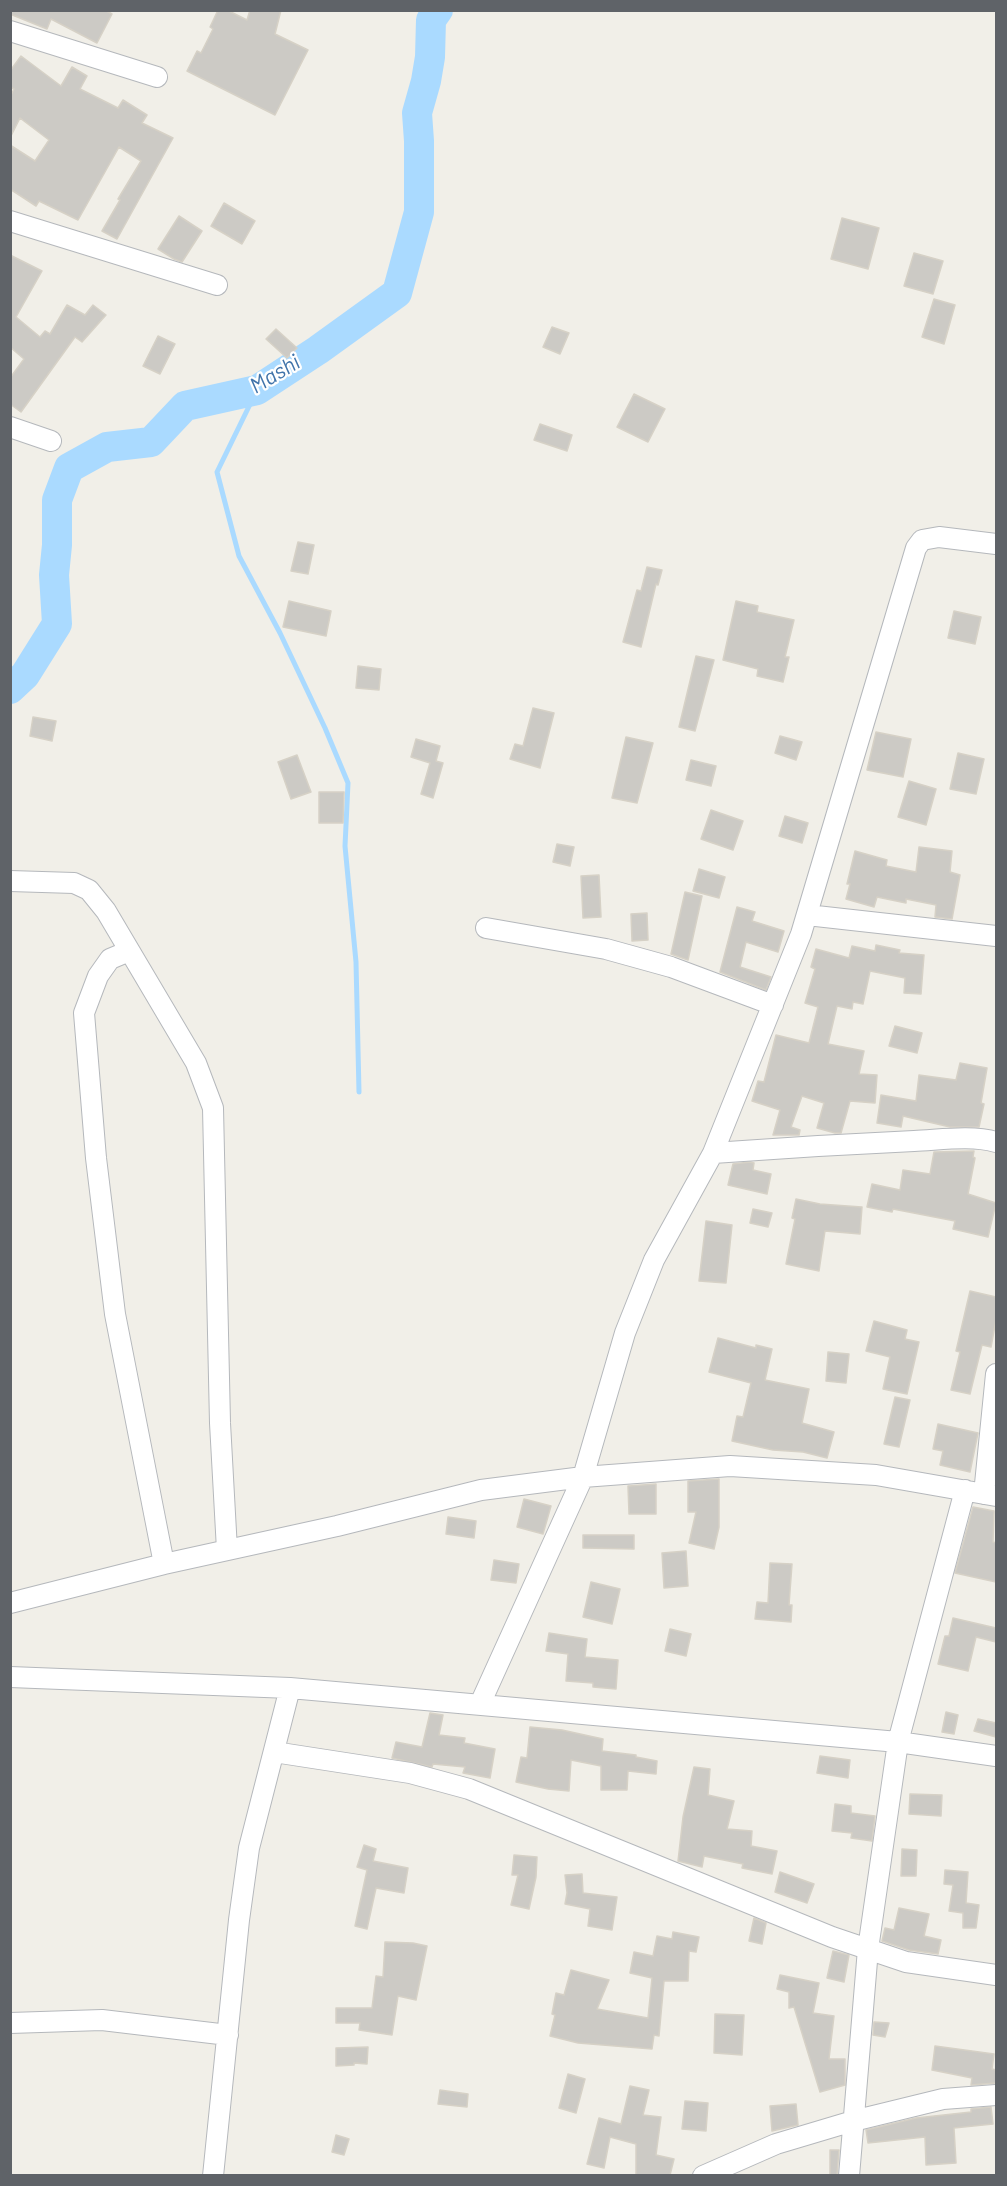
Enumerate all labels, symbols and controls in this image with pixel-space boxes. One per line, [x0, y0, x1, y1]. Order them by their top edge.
water label: Mashi [245, 349, 305, 399]

